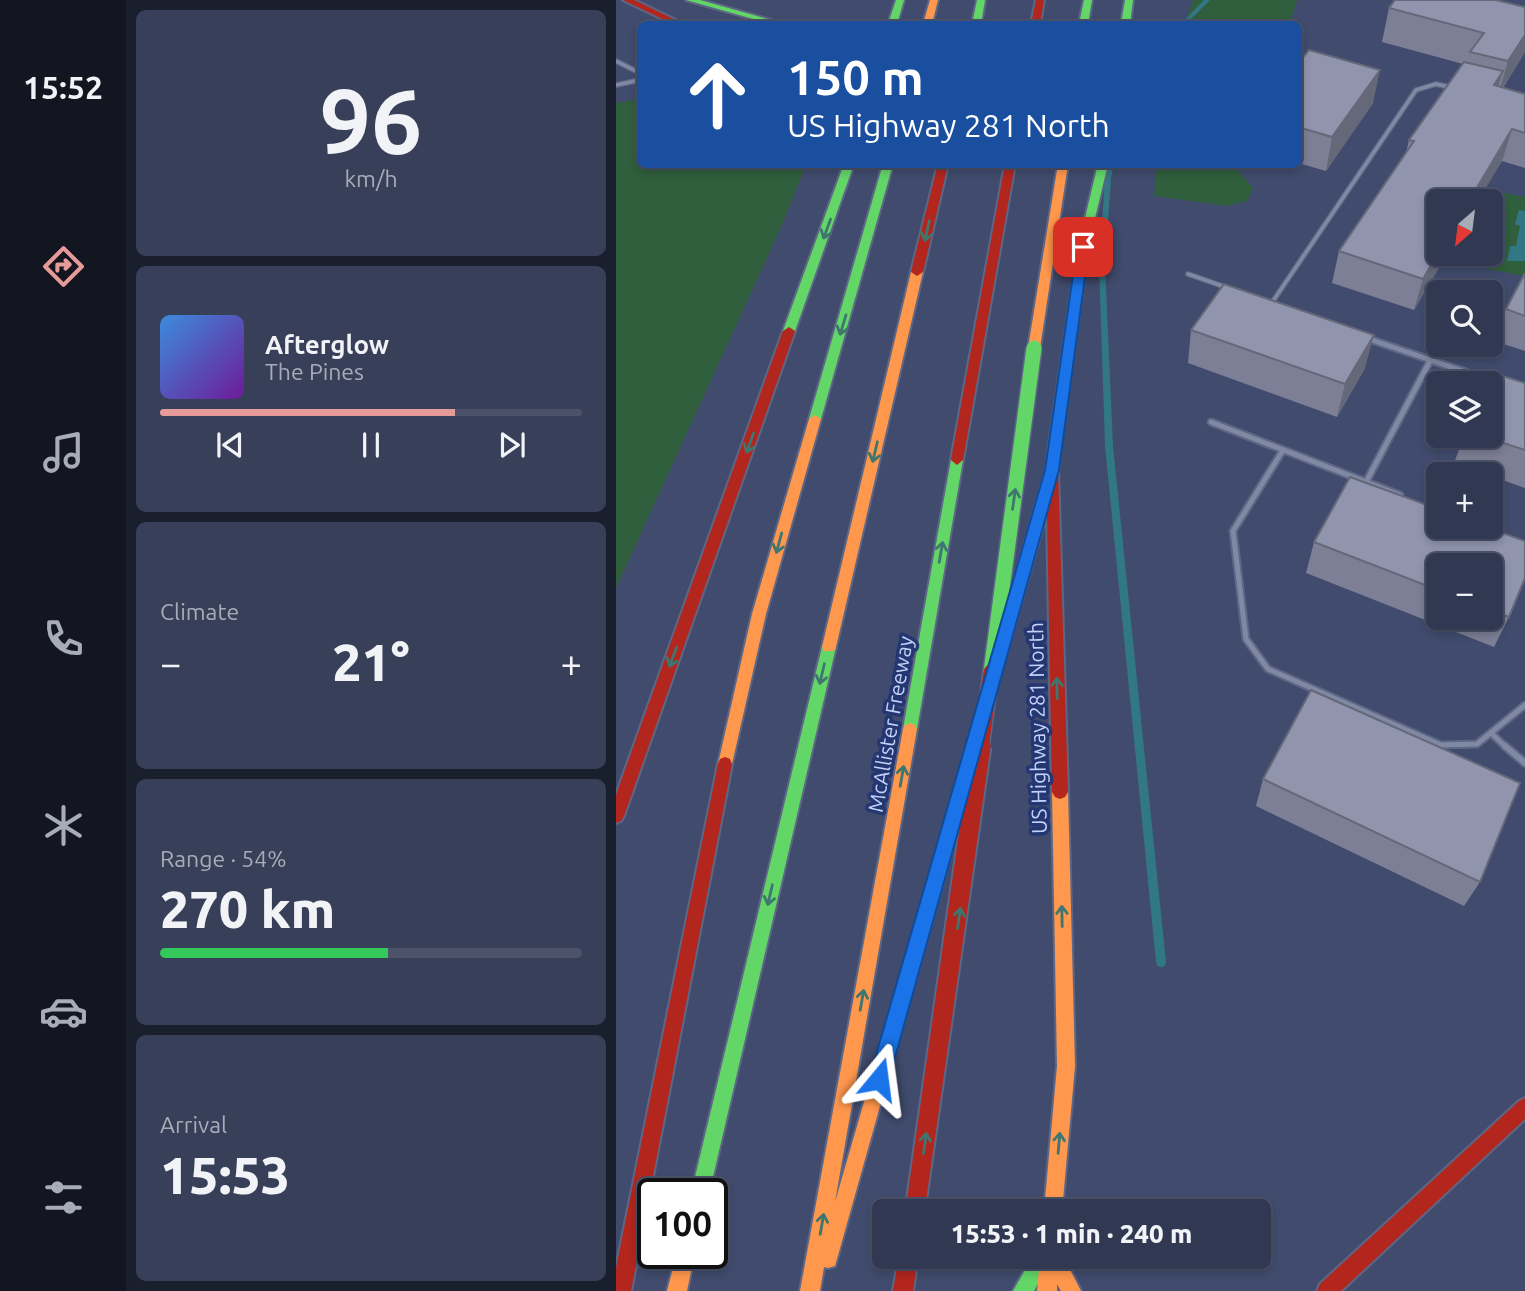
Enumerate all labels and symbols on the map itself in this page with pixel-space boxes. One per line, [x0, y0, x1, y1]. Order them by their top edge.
north arrow [1426, 189, 1503, 266]
one-way arrow [819, 217, 832, 239]
pin [1053, 217, 1113, 277]
one-way arrow [920, 219, 933, 242]
one-way arrow [836, 313, 849, 335]
one-way arrow [743, 431, 755, 453]
one-way arrow [867, 440, 881, 463]
one-way arrow [1008, 488, 1021, 510]
one-way arrow [771, 531, 784, 553]
one-way arrow [935, 541, 949, 564]
street label: US Highway 281 North [1023, 622, 1051, 834]
street label: McAllister Freeway [863, 634, 917, 814]
one-way arrow [666, 646, 678, 668]
one-way arrow [815, 662, 829, 685]
one-way arrow [1051, 677, 1064, 700]
one-way arrow [896, 765, 909, 788]
one-way arrow [763, 883, 776, 906]
one-way arrow [1056, 905, 1069, 928]
one-way arrow [952, 908, 965, 930]
one-way arrow [856, 989, 869, 1012]
position arrow [842, 1042, 916, 1116]
one-way arrow [1053, 1132, 1066, 1155]
one-way arrow [919, 1133, 932, 1155]
speed limit sign: 100 [637, 1178, 728, 1269]
one-way arrow [816, 1213, 829, 1236]

